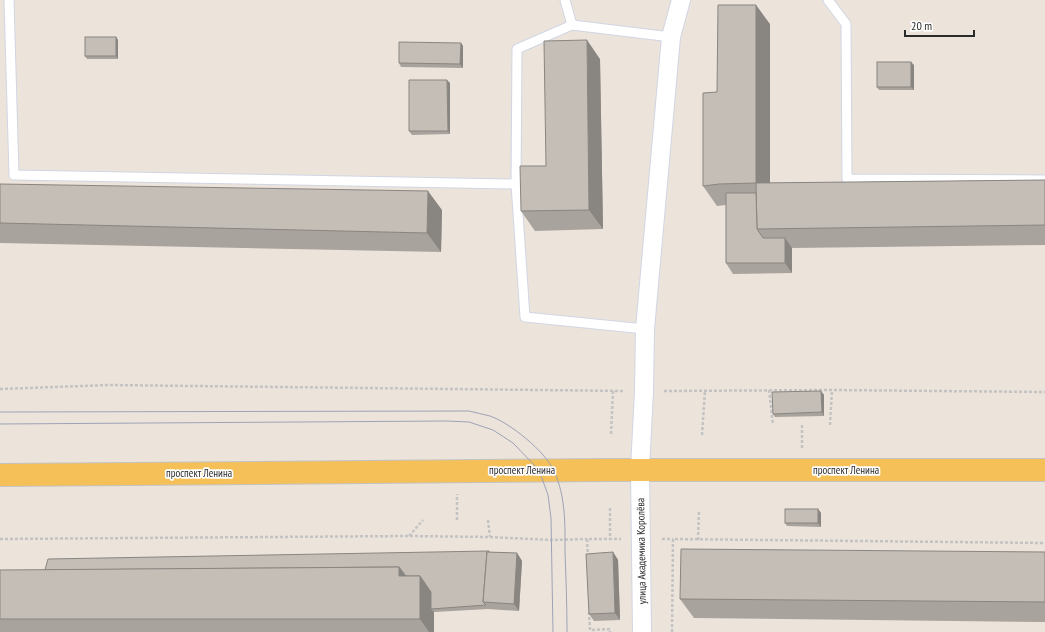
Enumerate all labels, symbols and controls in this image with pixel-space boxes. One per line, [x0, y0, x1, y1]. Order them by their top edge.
scale bar [905, 12, 974, 38]
text: 20 m [911, 18, 932, 33]
street label: проспект Ленина [489, 463, 555, 477]
street label: проспект Ленина [813, 463, 879, 477]
street label: проспект Ленина [166, 466, 232, 480]
street label: улица Академика Королёва [633, 498, 649, 604]

